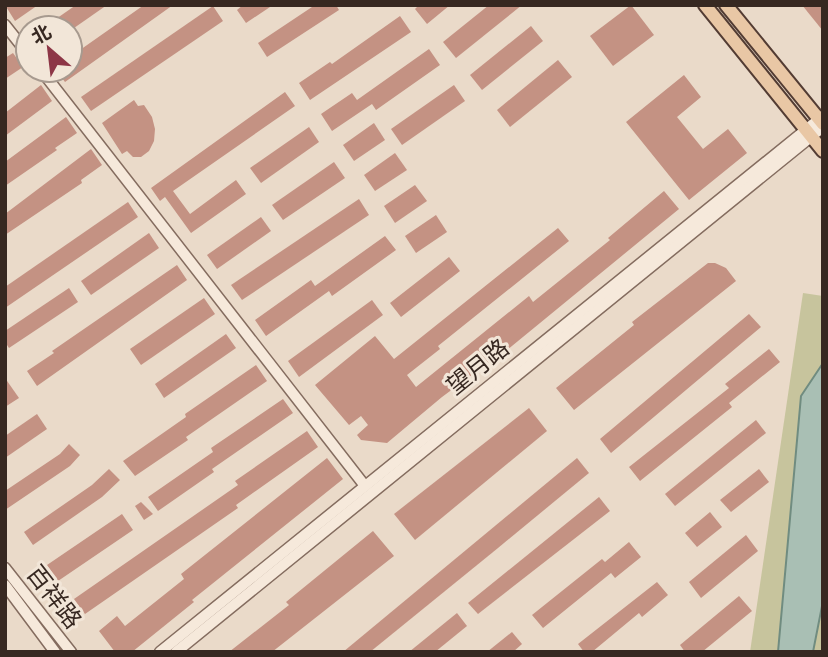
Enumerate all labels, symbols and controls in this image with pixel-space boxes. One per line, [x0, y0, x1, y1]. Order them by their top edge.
north arrow [14, 14, 84, 84]
text: 北 [28, 21, 55, 48]
street label: 望月路 [441, 333, 514, 400]
street label: 百祥路 [22, 560, 87, 633]

